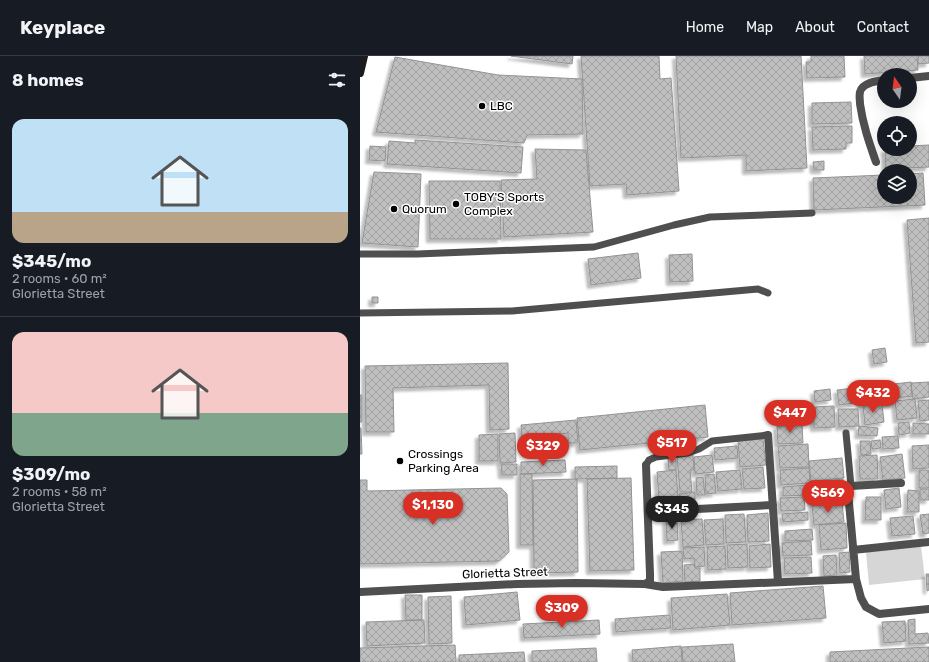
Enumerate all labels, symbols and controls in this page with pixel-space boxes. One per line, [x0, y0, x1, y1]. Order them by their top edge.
text: Keyplace [20, 16, 105, 39]
text: Home [686, 19, 724, 36]
text: Map [746, 19, 773, 36]
text: About [795, 19, 835, 36]
text: Contact [857, 19, 909, 36]
north arrow [877, 68, 917, 108]
map controls [877, 68, 917, 204]
icon: filters [326, 69, 348, 91]
text: 8 homes [12, 70, 84, 90]
place label: LBC [490, 99, 513, 113]
marker: LBC [477, 101, 487, 111]
button: locate [877, 116, 917, 156]
icon: home [144, 145, 216, 217]
button: layers [877, 164, 917, 204]
place label: TOBY'S Sports Complex [464, 190, 544, 218]
marker: TOBY'S Sports Complex [451, 199, 461, 209]
place label: Quorum [402, 202, 447, 216]
marker: Quorum [389, 204, 399, 214]
text: $345/mo [12, 251, 91, 271]
text: 2 rooms · 60 m² [12, 271, 107, 286]
text: Glorietta Street [12, 286, 105, 301]
icon: home [144, 358, 216, 430]
pin: $432 [849, 380, 897, 414]
text: $432 [856, 385, 890, 400]
pin: $447 [766, 400, 814, 434]
text: $447 [773, 405, 807, 420]
pin: $517 [648, 430, 696, 464]
pin: $329 [519, 433, 567, 467]
text: $517 [657, 435, 687, 450]
text: $329 [526, 438, 560, 453]
place label: Crossings Parking Area [408, 447, 479, 475]
marker: Crossings Parking Area [395, 456, 405, 466]
text: $309/mo [12, 464, 90, 484]
pin: $569 [804, 480, 852, 514]
text: 2 rooms · 58 m² [12, 484, 107, 499]
text: $569 [811, 485, 845, 500]
pin: $1,130 [400, 492, 466, 526]
pin: $345 [648, 496, 696, 530]
text: $1,130 [412, 497, 454, 512]
text: Glorietta Street [12, 499, 105, 514]
text: $345 [655, 501, 689, 516]
street label: Glorietta Street [462, 564, 548, 581]
pin: $309 [538, 595, 586, 629]
text: $309 [545, 600, 579, 615]

